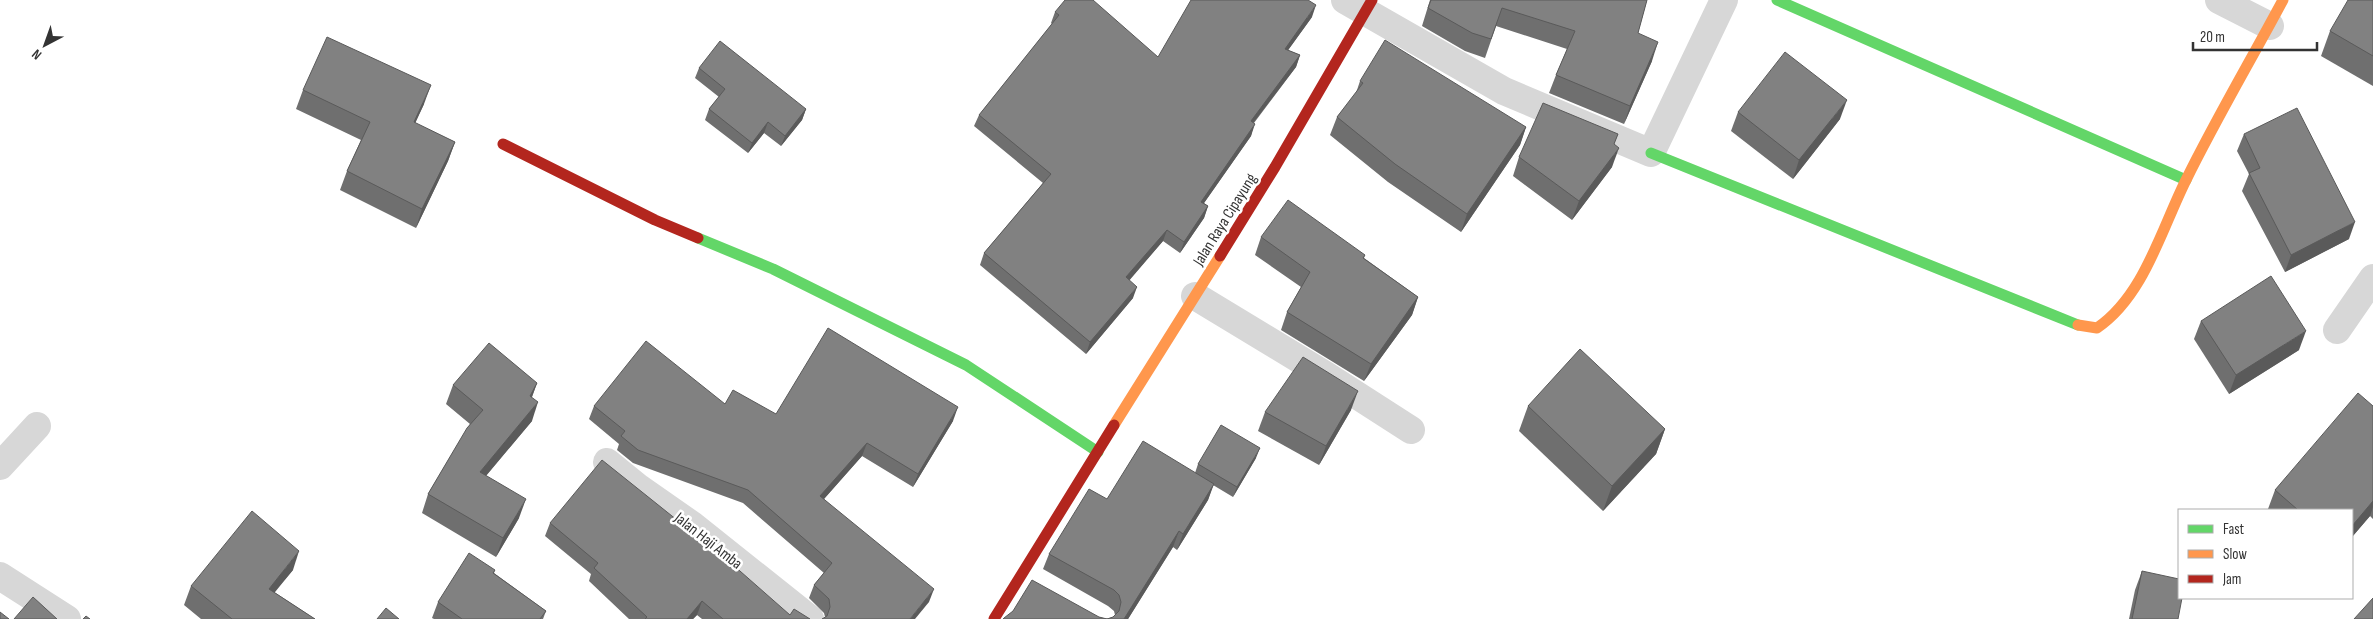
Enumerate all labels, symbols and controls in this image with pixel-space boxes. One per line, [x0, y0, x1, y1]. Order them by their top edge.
north arrow [20, 20, 70, 70]
scale bar [2193, 20, 2317, 52]
text: 20 m [2200, 28, 2225, 47]
text: N [28, 46, 45, 63]
street label: Jalan Raya Cipayung [1189, 170, 1261, 270]
street label: Jalan Haji Amba [670, 508, 746, 574]
legend [2178, 509, 2353, 599]
text: Fast [2223, 520, 2245, 539]
text: Slow [2223, 545, 2247, 564]
text: Jam [2222, 570, 2241, 589]

